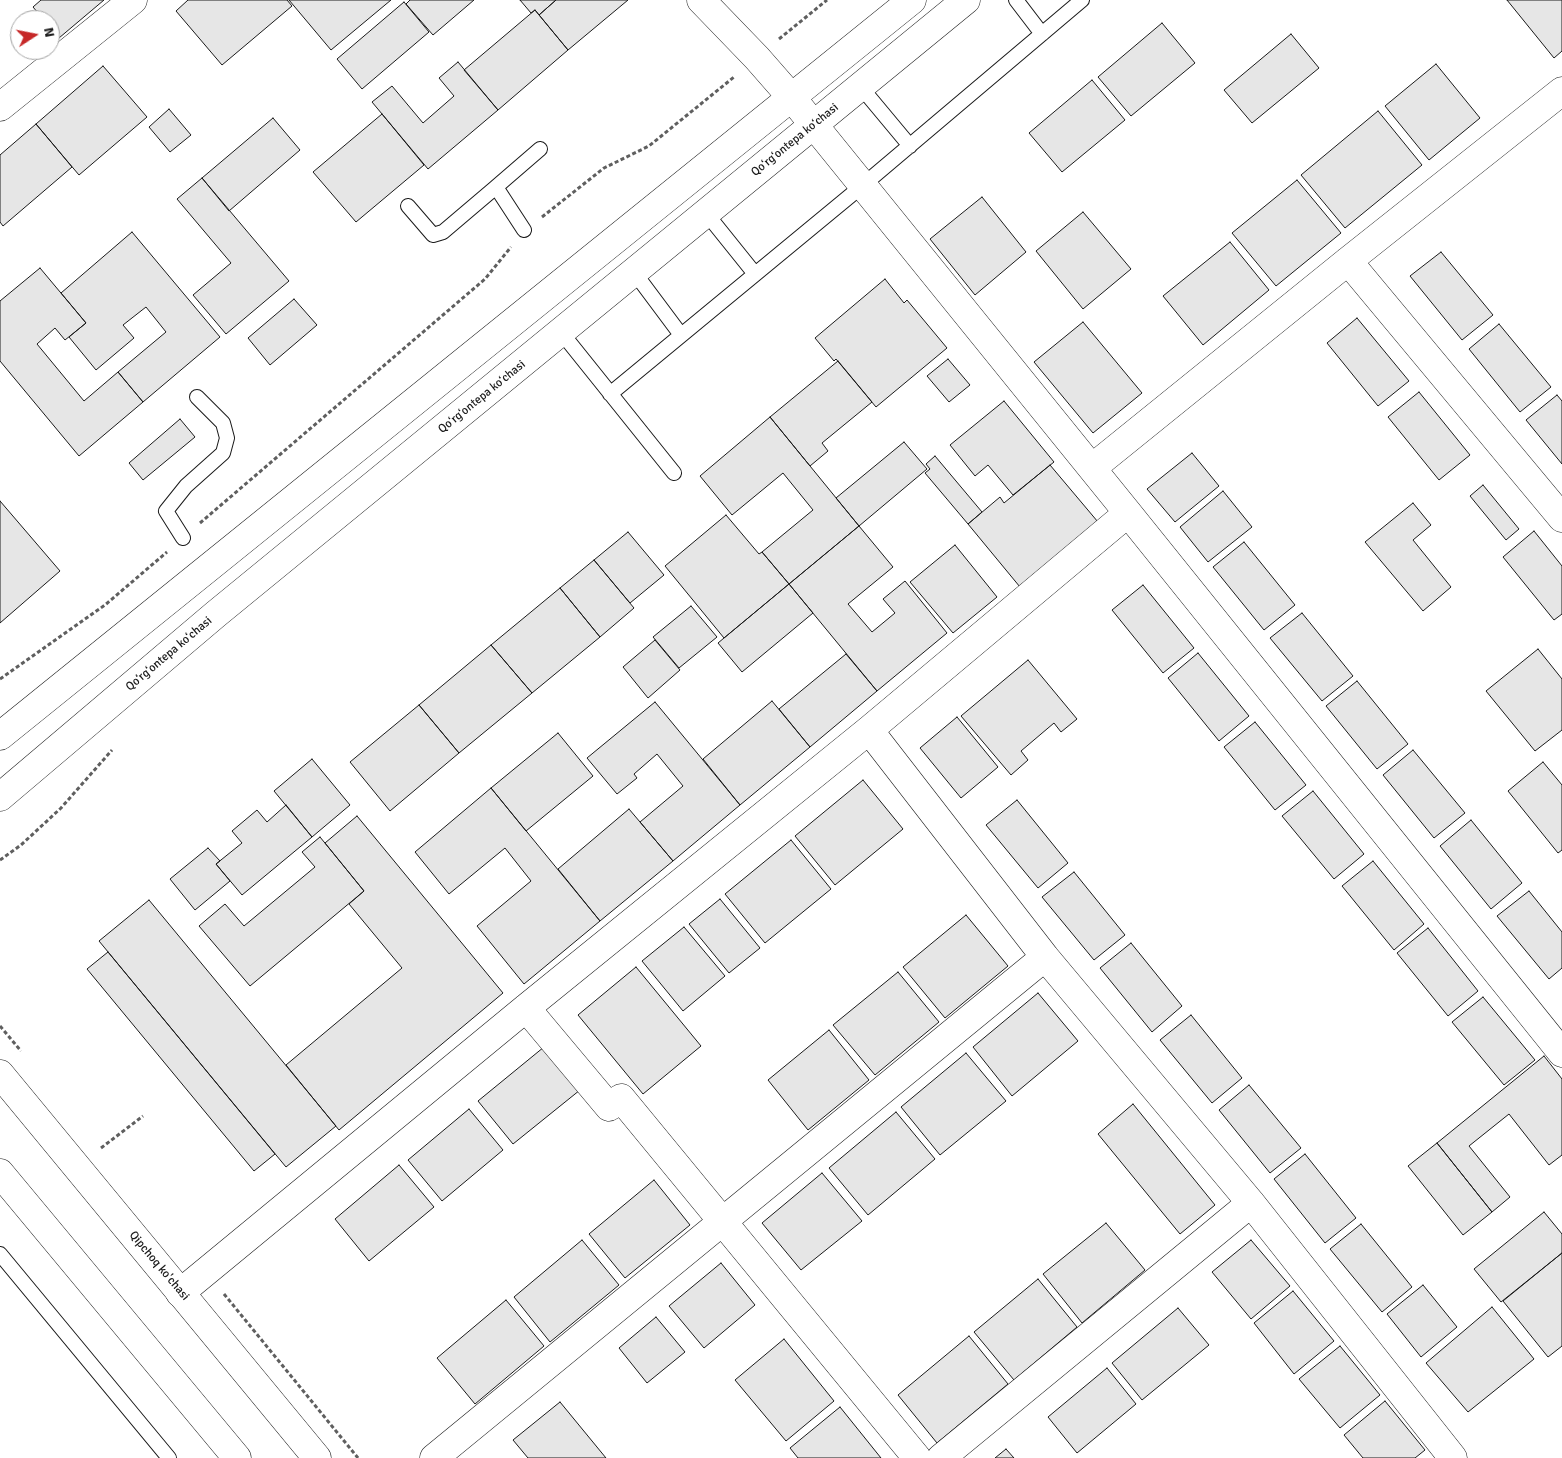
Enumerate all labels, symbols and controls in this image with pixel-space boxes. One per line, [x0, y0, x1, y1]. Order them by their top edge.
north arrow [10, 10, 60, 60]
text: N [40, 26, 59, 39]
street label: Qoʻrgʻontepa koʻchasi [748, 100, 842, 180]
street label: Qoʻrgʻontepa koʻchasi [435, 357, 529, 437]
street label: Qoʻrgʻontepa koʻchasi [123, 614, 215, 694]
street label: Qipchoq ko'chasi [126, 1228, 192, 1304]

